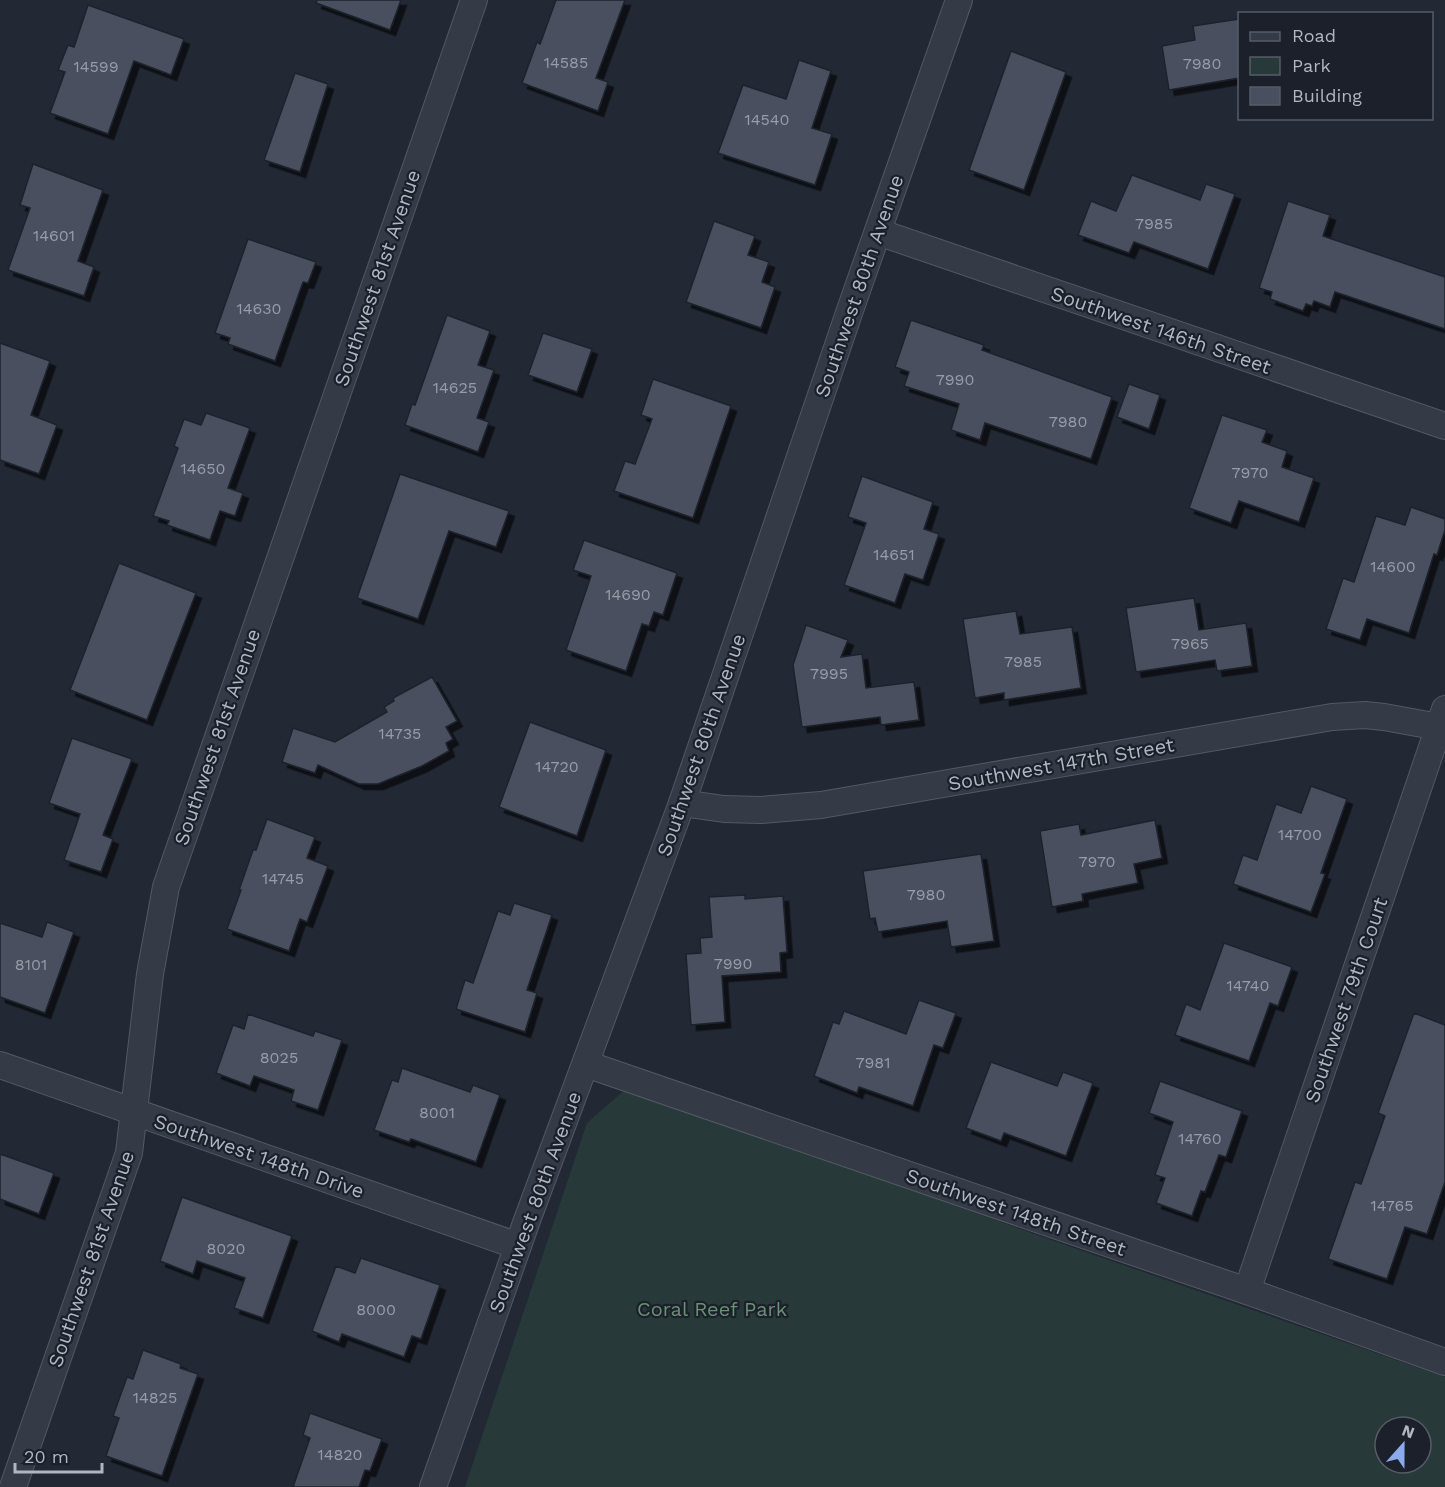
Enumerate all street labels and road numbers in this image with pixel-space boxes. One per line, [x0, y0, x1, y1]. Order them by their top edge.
street label: Southwest 81st Avenue [329, 167, 425, 389]
street label: Southwest 80th Avenue [810, 172, 908, 400]
street label: Southwest 146th Street [1048, 281, 1275, 379]
street label: Southwest 81st Avenue [169, 626, 265, 848]
street label: Southwest 80th Avenue [652, 631, 750, 859]
street label: Southwest 147th Street [946, 732, 1176, 796]
street label: Southwest 79th Court [1300, 893, 1393, 1106]
street label: Southwest 80th Avenue [484, 1088, 586, 1316]
street label: Southwest 148th Drive [151, 1109, 367, 1203]
street label: Southwest 81st Avenue [43, 1148, 139, 1370]
street label: Southwest 148th Street [903, 1163, 1130, 1261]

